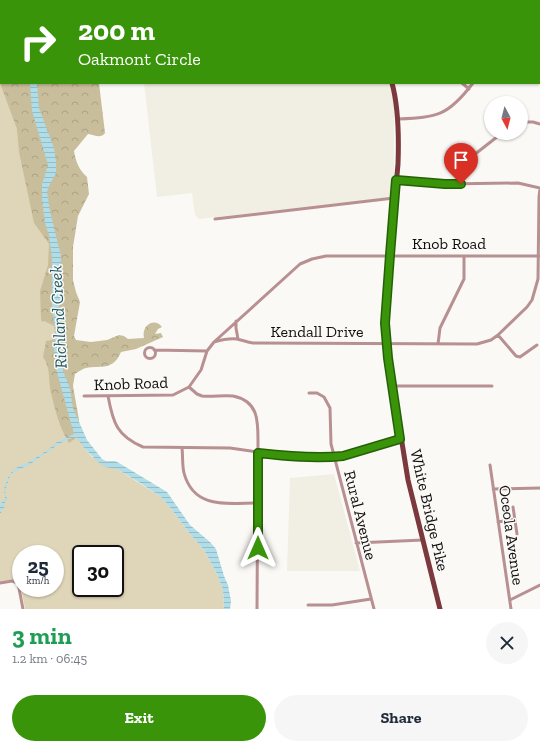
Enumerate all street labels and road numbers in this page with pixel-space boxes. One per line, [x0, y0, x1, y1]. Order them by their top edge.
street label: Knob Road [412, 234, 486, 253]
street label: Kendall Drive [271, 322, 363, 341]
street label: Knob Road [94, 373, 169, 394]
street label: White Bridge Pike [406, 447, 453, 573]
street label: Rural Avenue [340, 468, 381, 562]
street label: Oceola Avenue [495, 484, 528, 586]

